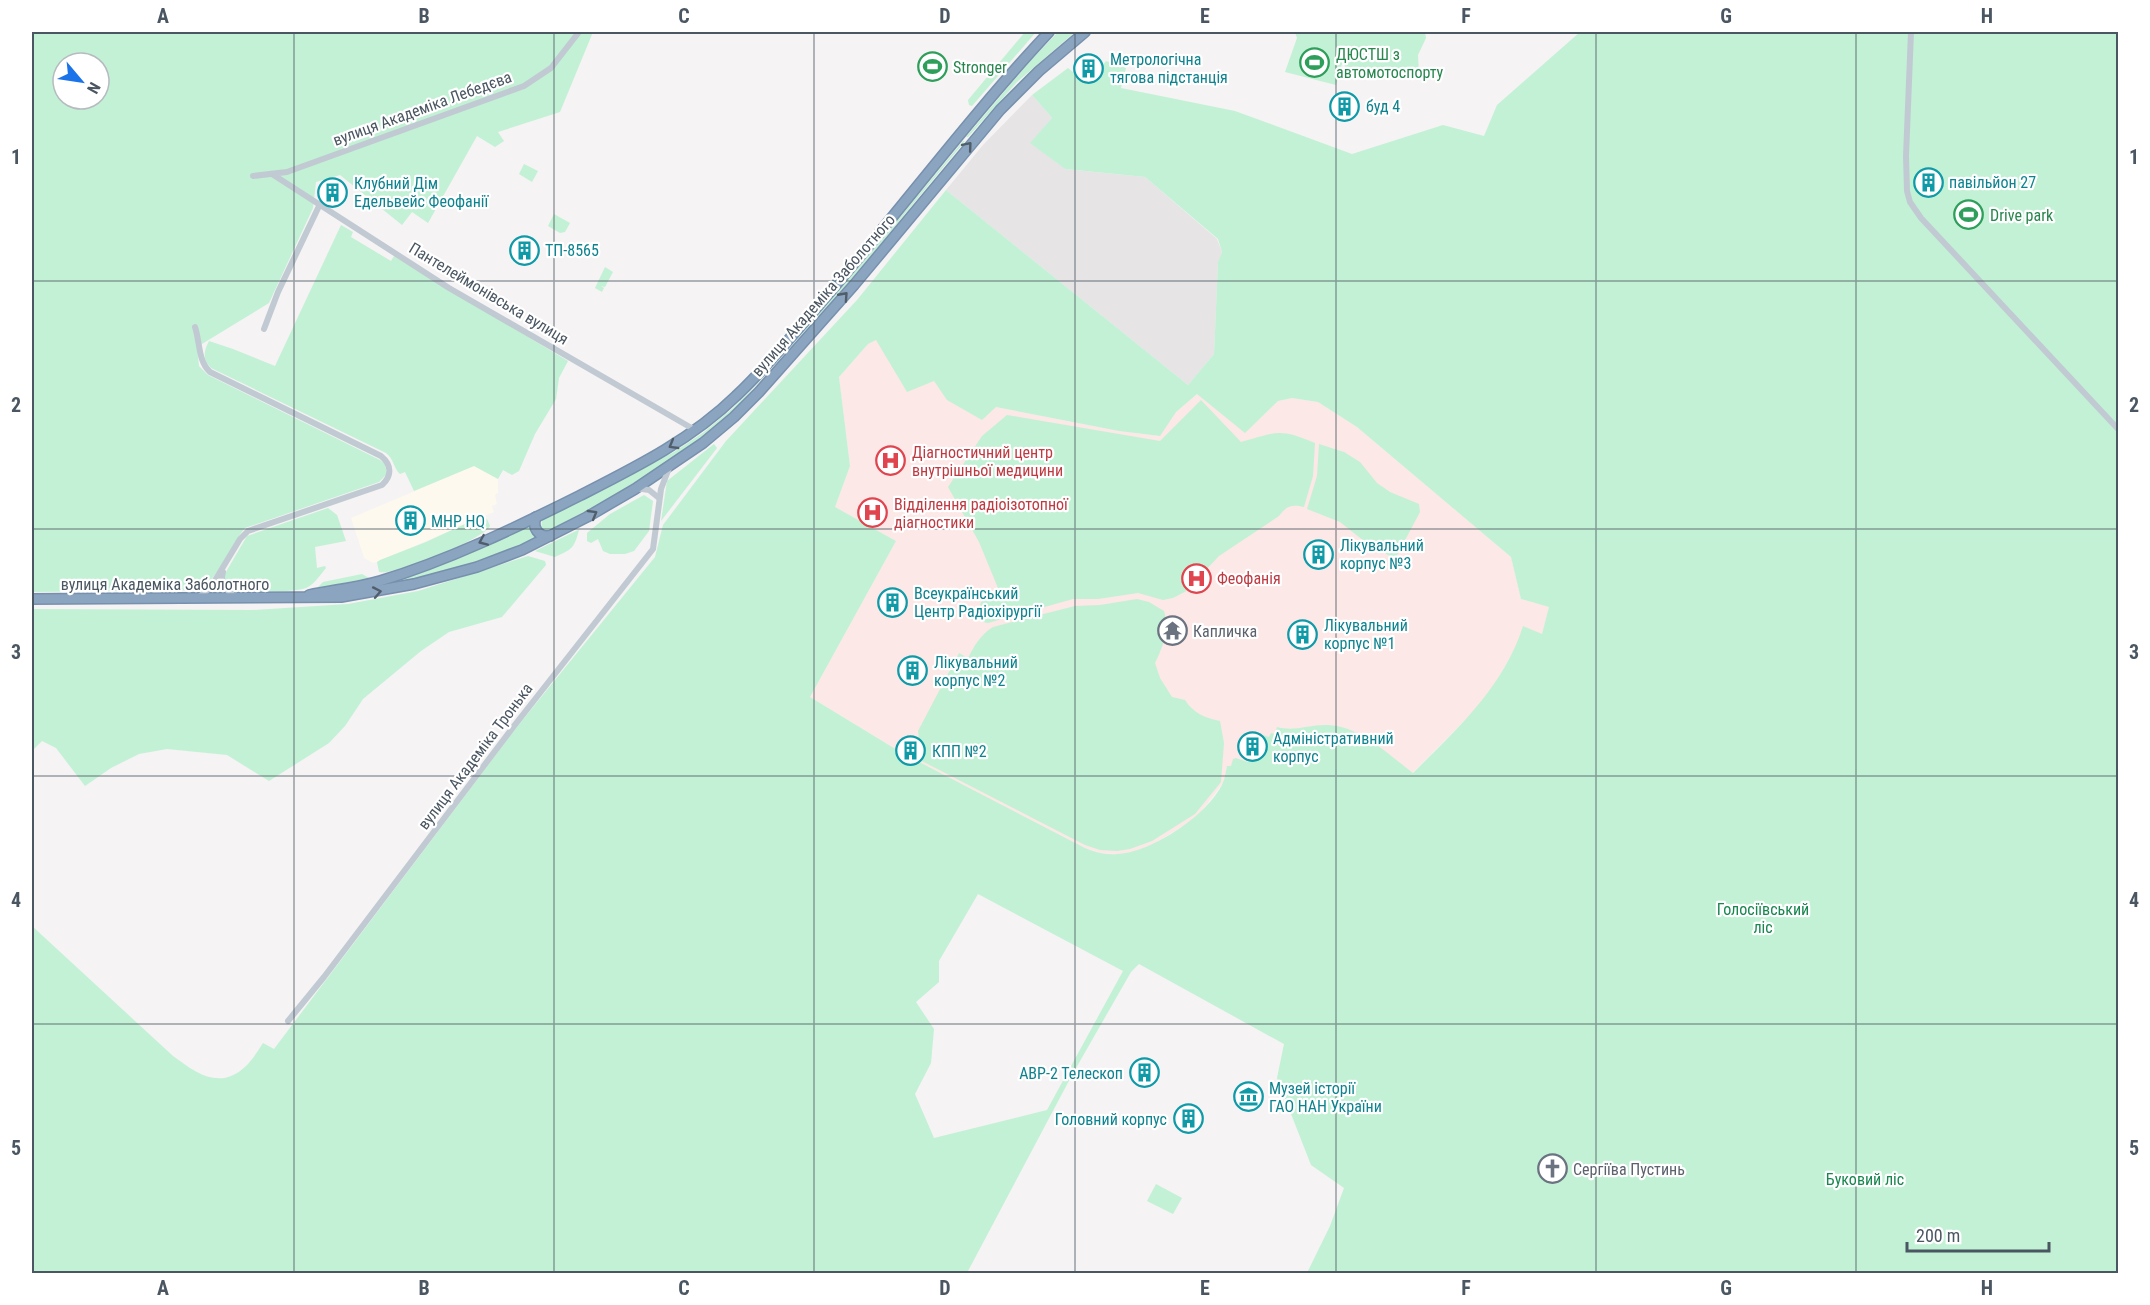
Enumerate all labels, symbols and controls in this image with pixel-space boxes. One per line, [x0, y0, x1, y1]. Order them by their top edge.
text: A [157, 4, 169, 28]
text: B [418, 4, 430, 28]
text: C [678, 4, 690, 28]
text: D [939, 4, 951, 28]
text: E [1200, 4, 1210, 28]
text: F [1461, 4, 1471, 28]
text: G [1720, 4, 1732, 28]
text: H [1981, 4, 1993, 28]
place label: ДЮСТШ з автомотоспорту [1336, 45, 1444, 82]
sports icon: ДЮСТШ з автомотоспорту [1299, 47, 1331, 79]
place label: Метрологічна тягова підстанція [1110, 50, 1228, 87]
north arrow [51, 51, 111, 111]
sports icon: Stronger [916, 51, 948, 83]
building icon: Метрологічна тягова підстанція [1073, 52, 1105, 84]
place label: Stronger [953, 58, 1007, 77]
street label: вулиця Академіка Лебедєва [330, 67, 514, 150]
text: N [83, 79, 104, 97]
building icon: буд 4 [1329, 90, 1361, 122]
place label: буд 4 [1366, 97, 1400, 116]
one-way arrow [961, 142, 972, 153]
text: 1 [11, 145, 21, 169]
text: 1 [2129, 145, 2139, 169]
building icon: павільйон 27 [1912, 166, 1944, 198]
place label: павільйон 27 [1949, 173, 2036, 192]
place label: Клубний Дім Едельвейс Феофанії [354, 174, 490, 211]
building icon: Клубний Дім Едельвейс Феофанії [317, 176, 349, 208]
sports icon: Drive park [1953, 199, 1985, 231]
place label: Drive park [1990, 206, 2054, 225]
street label: вулиця Академіка Заболотного [748, 210, 899, 380]
building icon: ТП-8565 [508, 234, 540, 266]
street label: Пантелеймонівська вулиця [406, 238, 572, 349]
place label: ТП-8565 [545, 241, 599, 260]
one-way arrow [837, 292, 848, 303]
text: 2 [11, 393, 21, 417]
text: 2 [2129, 393, 2139, 417]
one-way arrow [668, 438, 679, 450]
place label: Діагностичний центр внутрішньої медицини [912, 443, 1063, 480]
hospital icon: Діагностичний центр внутрішньої медицини [875, 445, 907, 477]
place label: Відділення радіоізотопної діагностики [894, 495, 1069, 532]
hospital icon: Відділення радіоізотопної діагностики [857, 497, 889, 529]
building icon: MHP HQ [394, 505, 426, 537]
one-way arrow [587, 509, 597, 521]
place label: MHP HQ [431, 512, 485, 531]
one-way arrow [478, 534, 489, 546]
place label: Лікувальний корпус №3 [1340, 536, 1424, 573]
building icon: Лікувальний корпус №3 [1303, 538, 1335, 570]
hospital icon: Феофанія [1180, 562, 1212, 594]
place label: Феофанія [1217, 569, 1281, 588]
street label: вулиця Академіка Заболотного [61, 575, 269, 594]
place label: Всеукраїнський Центр Радіохірургії [914, 584, 1042, 621]
one-way arrow [372, 586, 382, 598]
building icon: Всеукраїнський Центр Радіохірургії [877, 586, 909, 618]
temple icon: Капличка [1156, 615, 1188, 647]
place label: Лікувальний корпус №1 [1324, 616, 1408, 653]
building icon: Лікувальний корпус №1 [1287, 618, 1319, 650]
place label: Капличка [1193, 622, 1257, 641]
text: 3 [11, 640, 21, 664]
text: 3 [2129, 640, 2139, 664]
place label: Лікувальний корпус №2 [934, 653, 1018, 690]
building icon: Лікувальний корпус №2 [897, 655, 929, 687]
street label: вулиця Академіка Тронька [414, 679, 537, 833]
place label: Адміністративний корпус [1273, 729, 1394, 766]
building icon: Адміністративний корпус [1236, 731, 1268, 763]
building icon: КПП №2 [895, 735, 927, 767]
place label: КПП №2 [932, 742, 987, 761]
text: 4 [11, 888, 21, 912]
text: 4 [2129, 888, 2139, 912]
park label: Голосіївський ліс [1717, 900, 1809, 937]
building icon: АВР-2 Телескоп [1128, 1057, 1160, 1089]
place label: АВР-2 Телескоп [1019, 1064, 1123, 1083]
place label: Музей історії ГАО НАН України [1269, 1079, 1382, 1116]
museum icon: Музей історії ГАО НАН України [1232, 1081, 1264, 1113]
building icon: Головний корпус [1172, 1103, 1204, 1135]
place label: Головний корпус [1055, 1110, 1167, 1129]
text: 5 [11, 1136, 21, 1160]
text: 5 [2129, 1136, 2139, 1160]
church icon: Сергіїва Пустинь [1536, 1153, 1568, 1185]
place label: Сергіїва Пустинь [1573, 1160, 1685, 1179]
park label: Буковий ліс [1826, 1170, 1904, 1189]
scale bar [1907, 1215, 2050, 1253]
text: 200 m [1916, 1225, 1960, 1246]
text: A [157, 1276, 169, 1300]
text: B [418, 1276, 430, 1300]
text: C [678, 1276, 690, 1300]
text: D [939, 1276, 951, 1300]
text: E [1200, 1276, 1210, 1300]
text: F [1461, 1276, 1471, 1300]
text: G [1720, 1276, 1732, 1300]
text: H [1981, 1276, 1993, 1300]

